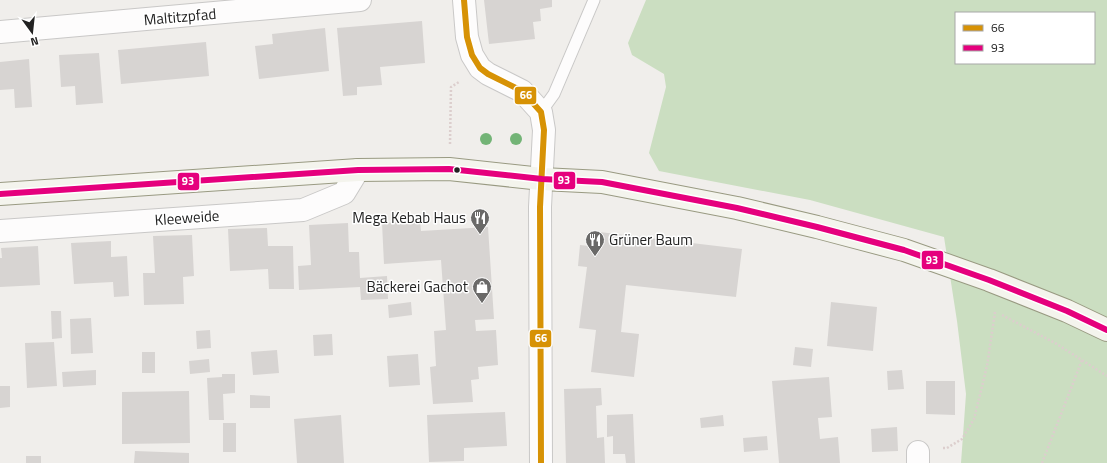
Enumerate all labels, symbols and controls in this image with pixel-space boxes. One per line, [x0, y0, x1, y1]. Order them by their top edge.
street label: Maltitzpfad [143, 2, 217, 31]
north arrow [12, 12, 52, 52]
legend [955, 12, 1095, 64]
text: 66 [991, 18, 1005, 37]
text: N [29, 33, 40, 50]
text: 93 [991, 38, 1004, 57]
line badge: 66 [514, 86, 537, 105]
text: 66 [520, 87, 532, 103]
unlabelled marker [452, 165, 462, 175]
line badge: 93 [553, 171, 576, 190]
line badge: 93 [177, 172, 200, 191]
text: 93 [558, 172, 570, 188]
text: 93 [182, 173, 194, 189]
street label: Kleeweide [154, 204, 220, 231]
place label: Mega Kebab Haus [352, 206, 466, 229]
restaurant icon: Mega Kebab Haus [469, 207, 491, 235]
place label: Grüner Baum [609, 228, 693, 251]
restaurant icon: Grüner Baum [584, 229, 606, 257]
line badge: 93 [921, 250, 944, 270]
text: 93 [926, 252, 938, 268]
place label: Bäckerei Gachot [366, 275, 469, 298]
shop icon: Bäckerei Gachot [471, 276, 493, 304]
line badge: 66 [529, 329, 552, 348]
text: 66 [535, 330, 547, 346]

